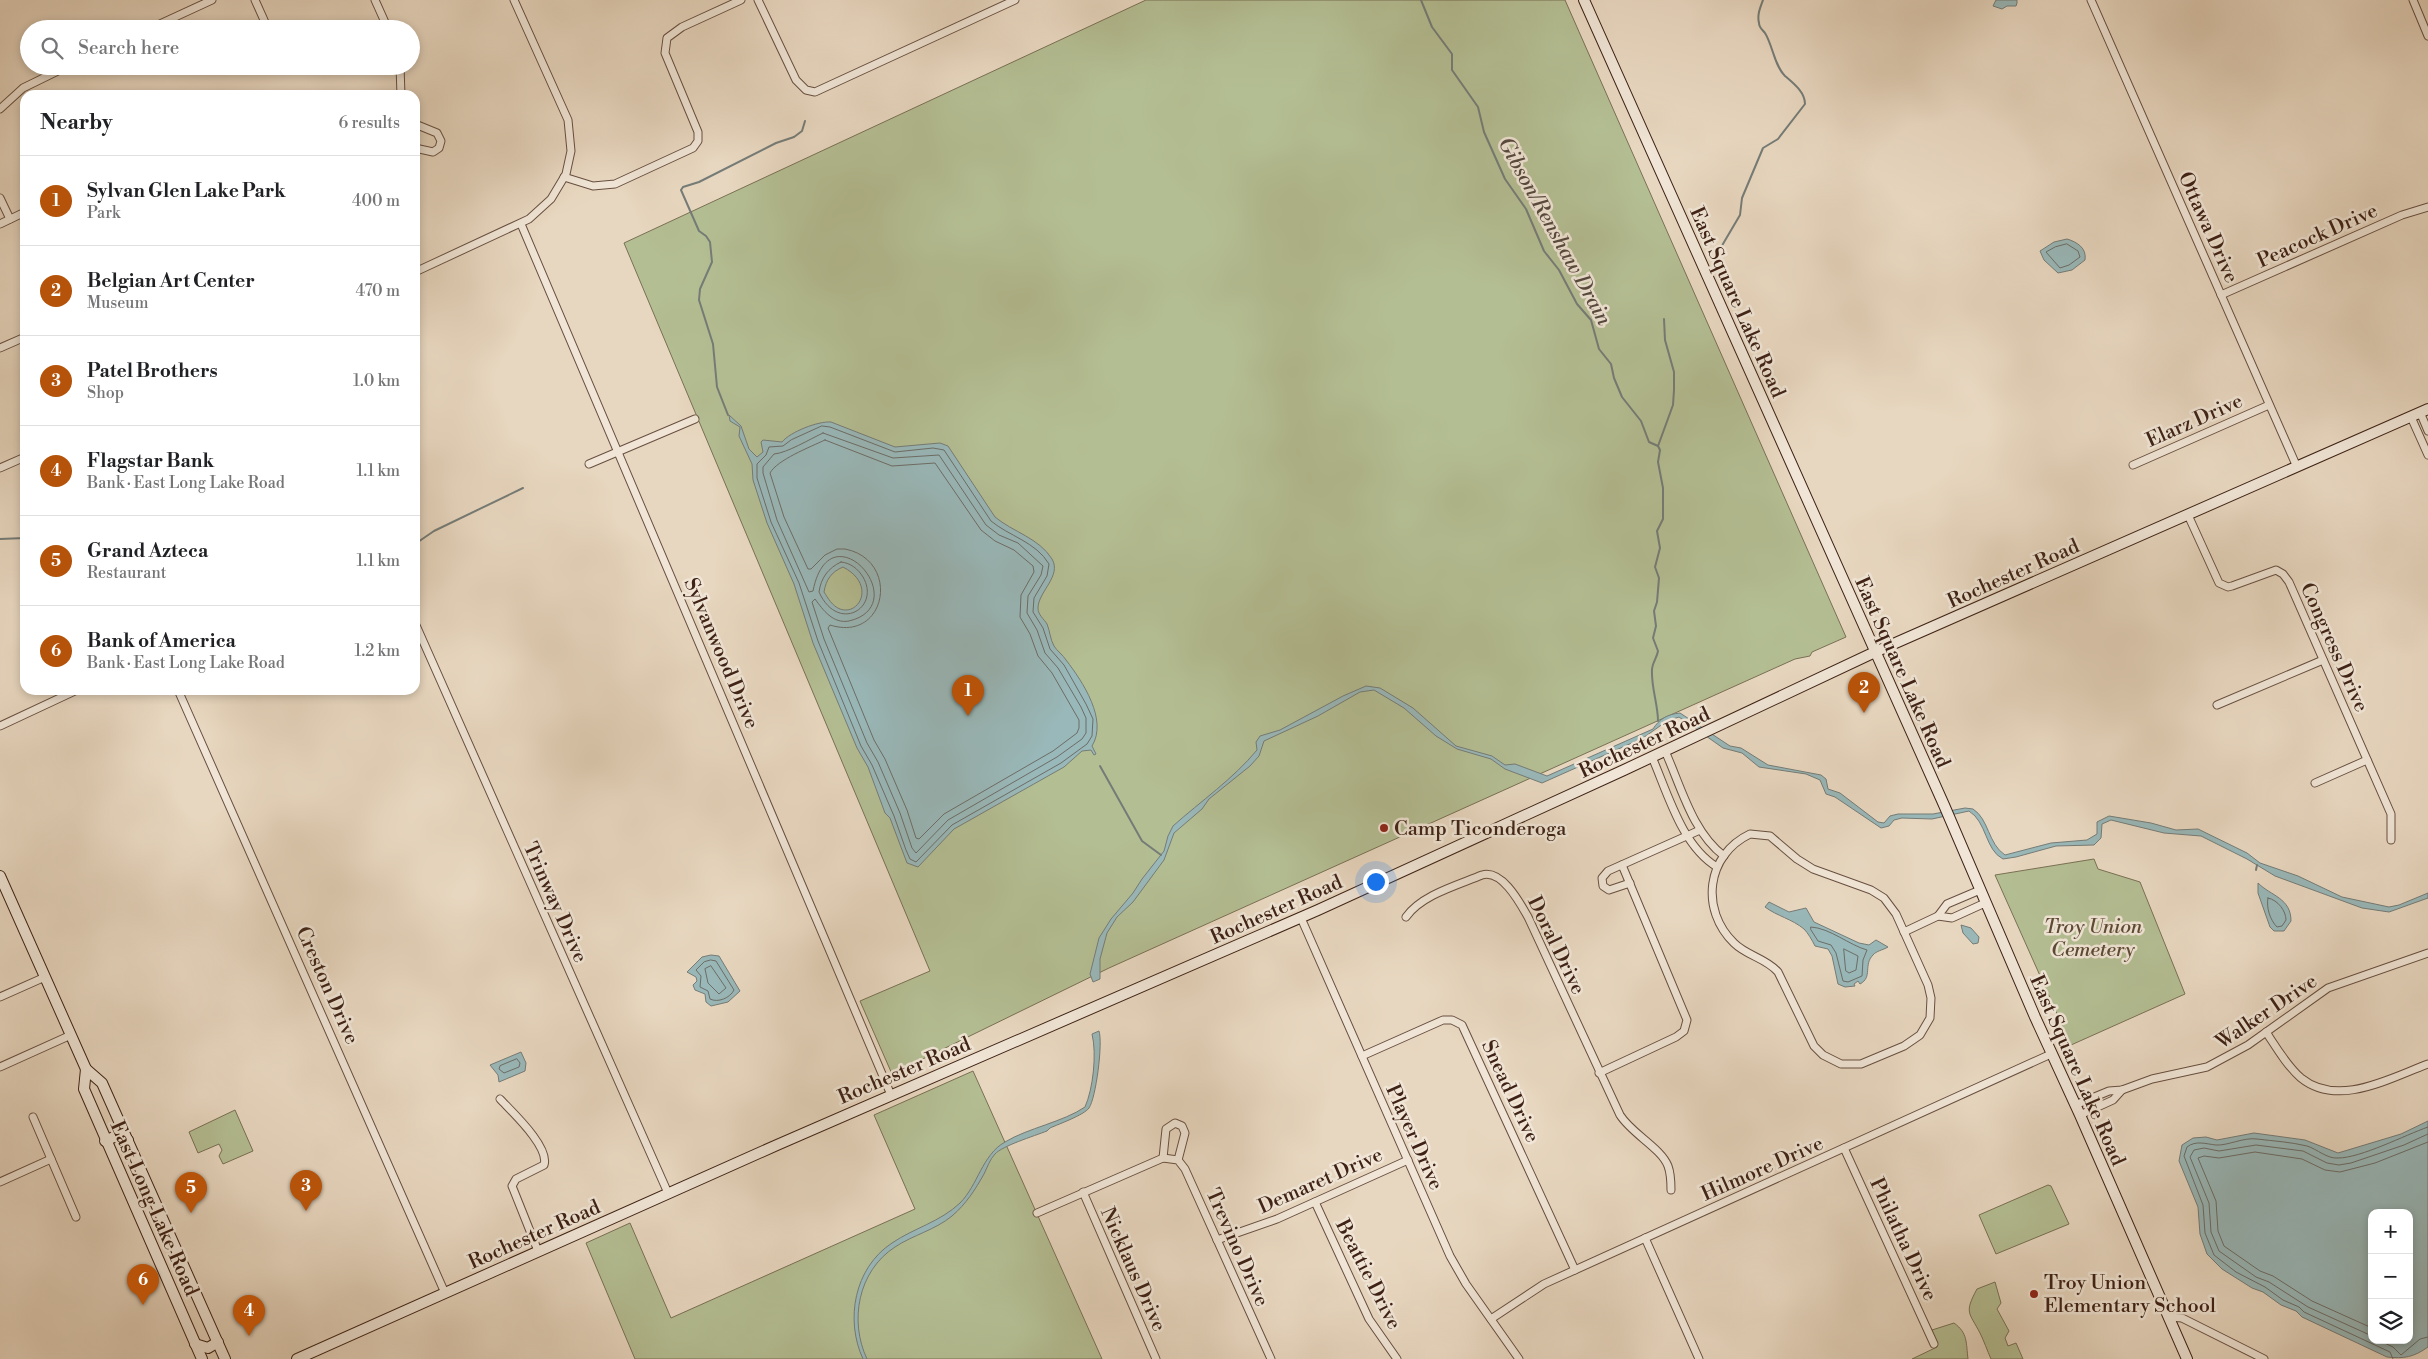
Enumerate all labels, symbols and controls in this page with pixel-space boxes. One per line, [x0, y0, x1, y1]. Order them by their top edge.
search box [20, 20, 420, 75]
icon: search [38, 34, 66, 62]
text: Search here [78, 36, 179, 60]
text: Nearby [40, 110, 113, 136]
text: 6 results [339, 113, 400, 133]
water label: Gibson/Renshaw Drain [1492, 133, 1617, 330]
street label: Ottawa Drive [2172, 168, 2243, 287]
text: Sylvan Glen Lake Park [87, 179, 286, 203]
text: 1 [52, 191, 60, 211]
text: 400 m [352, 191, 400, 211]
street label: Peacock Drive [2253, 199, 2382, 274]
text: Park [87, 203, 120, 223]
street label: East Square Lake Road [1683, 203, 1790, 403]
text: Belgian Art Center [87, 269, 255, 293]
text: 2 [51, 281, 61, 301]
text: 470 m [356, 281, 400, 301]
text: Museum [87, 293, 149, 313]
text: Patel Brothers [87, 359, 218, 383]
text: 3 [51, 371, 61, 391]
text: 1.0 km [353, 371, 400, 391]
text: Shop [87, 383, 124, 403]
street label: Elarz Drive [2142, 389, 2247, 454]
text: Flagstar Bank [87, 449, 214, 473]
text: 4 [51, 461, 61, 481]
text: 1.1 km [356, 461, 400, 481]
text: Bank · East Long Lake Road [87, 473, 285, 493]
street label: Rochester Road [1944, 534, 2084, 615]
text: Grand Azteca [87, 539, 208, 563]
text: 5 [51, 551, 61, 571]
text: 1.1 km [356, 551, 400, 571]
text: Restaurant [87, 563, 166, 583]
street label: East Square Lake Road [1848, 573, 1955, 773]
street label: Sylvanwood Drive [678, 574, 764, 733]
street label: Congress Drive [2294, 579, 2373, 716]
text: Bank of America [87, 629, 236, 653]
text: 6 [51, 641, 61, 661]
text: 1.2 km [354, 641, 400, 661]
text: Bank · East Long Lake Road [87, 653, 285, 673]
pin: 2 [1848, 672, 1880, 713]
pin: 1 [952, 675, 984, 716]
street label: Rochester Road [1575, 702, 1715, 785]
place label: Camp Ticonderoga [1394, 817, 1567, 842]
marker: Camp Ticonderoga [1378, 822, 1390, 834]
street label: Trinway Drive [517, 838, 592, 967]
your location [1363, 869, 1389, 895]
street label: Rochester Road [1207, 870, 1347, 951]
street label: Doral Drive [1521, 892, 1590, 999]
park label: Troy Union Cemetery [2044, 915, 2143, 963]
street label: Creston Drive [290, 923, 364, 1048]
street label: Walker Drive [2211, 969, 2322, 1056]
street label: East Square Lake Road [2023, 971, 2130, 1171]
street label: Rochester Road [834, 1032, 975, 1111]
street label: Snead Drive [1475, 1036, 1544, 1147]
street label: Player Drive [1379, 1081, 1448, 1194]
street label: East Long Lake Road [104, 1117, 204, 1301]
street label: Hilmore Drive [1698, 1131, 1827, 1207]
street label: Demaret Drive [1254, 1143, 1387, 1220]
pin: 3 [290, 1170, 322, 1211]
pin: 5 [175, 1172, 207, 1213]
street label: Philatha Drive [1863, 1174, 1942, 1305]
street label: Trevino Drive [1199, 1185, 1274, 1310]
street label: Rochester Road [465, 1195, 605, 1276]
street label: Nicklaus Drive [1094, 1204, 1171, 1336]
map controls [2368, 1209, 2413, 1344]
button: + [2368, 1209, 2413, 1254]
street label: Beattie Drive [1329, 1215, 1406, 1334]
button: − [2368, 1254, 2413, 1299]
pin: 6 [127, 1264, 159, 1305]
place label: Troy Union Elementary School [2044, 1271, 2216, 1319]
marker: Troy Union Elementary School [2028, 1288, 2040, 1300]
pin: 4 [233, 1295, 265, 1336]
button: layers [2368, 1299, 2413, 1344]

